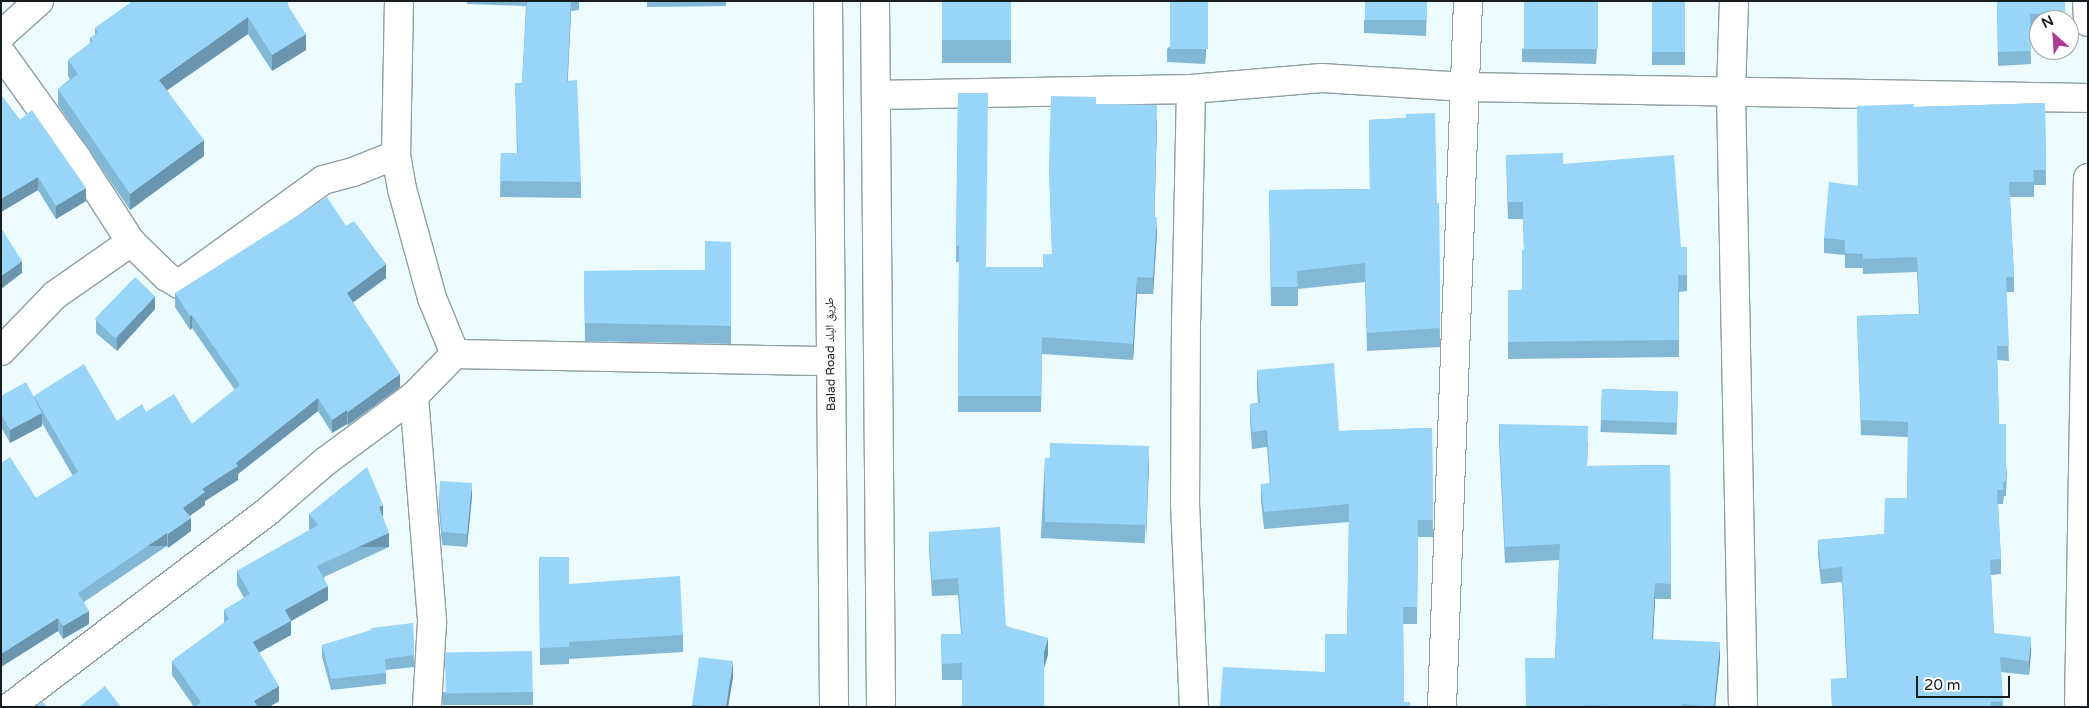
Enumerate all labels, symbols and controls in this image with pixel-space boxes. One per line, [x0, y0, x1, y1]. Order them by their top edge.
north arrow [2029, 10, 2079, 60]
text: N [2039, 12, 2056, 32]
street label: Balad Road طريق البلد [823, 297, 839, 411]
scale bar [1919, 666, 2013, 698]
text: 20 m [1924, 676, 1961, 694]

